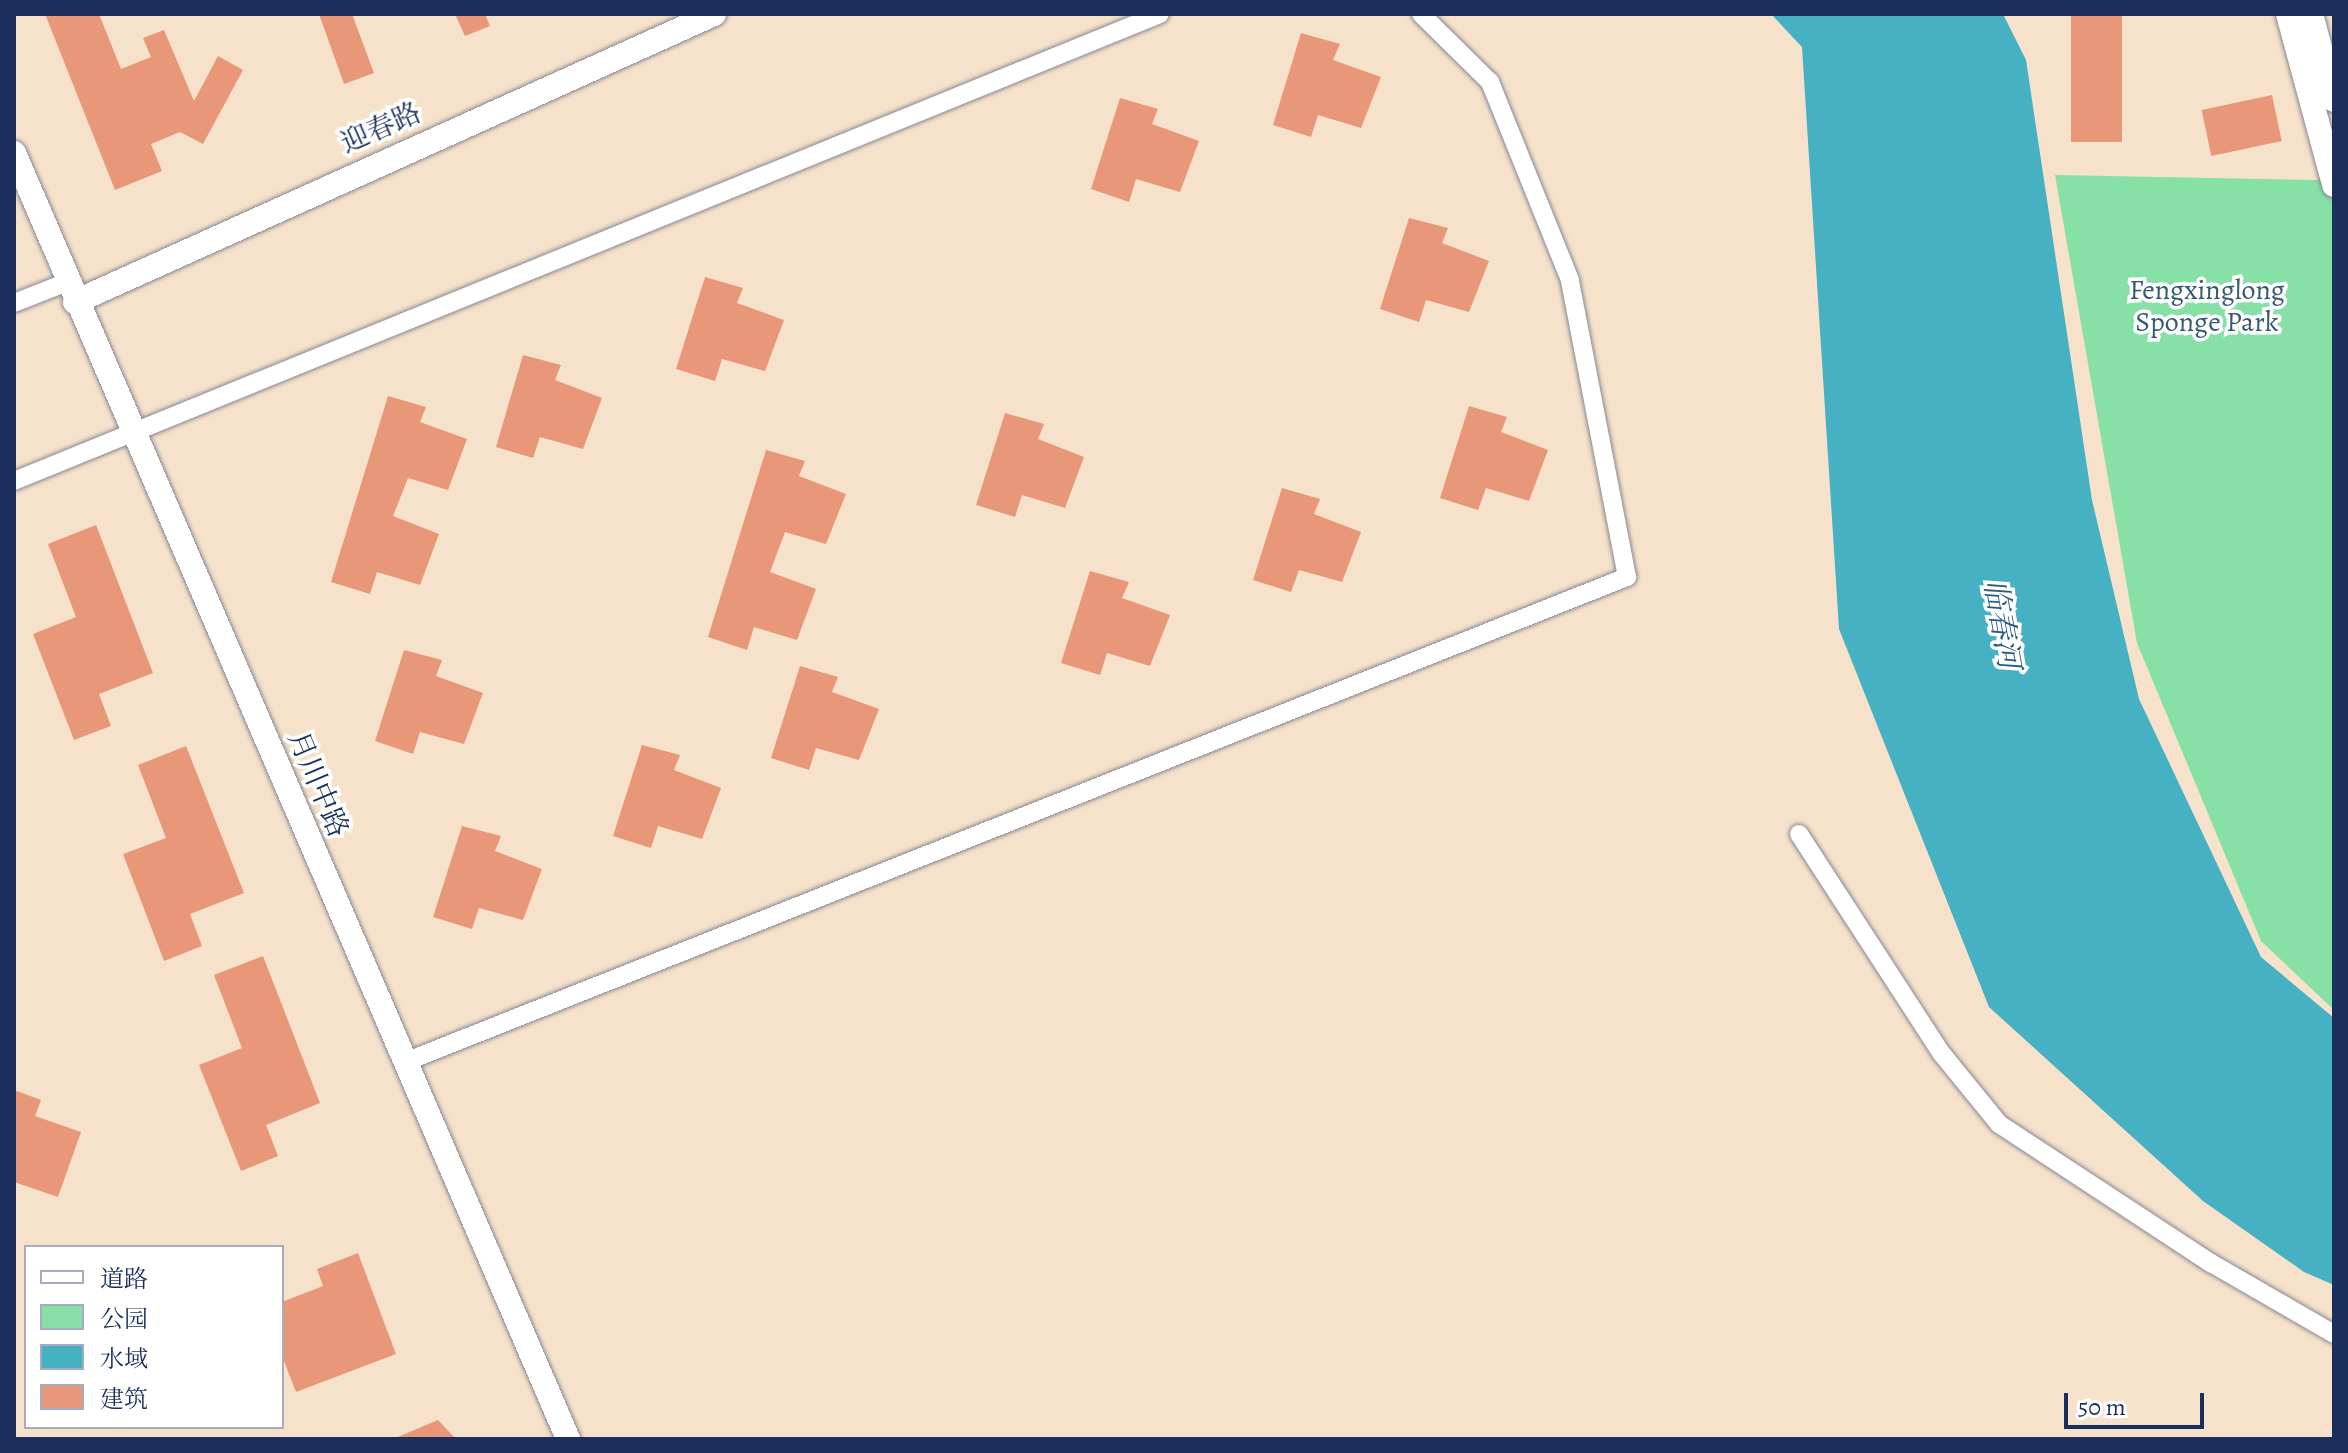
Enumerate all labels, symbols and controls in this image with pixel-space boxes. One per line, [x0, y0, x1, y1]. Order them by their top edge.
street label: 迎春路 [336, 96, 426, 160]
park label: Fengxinglong Sponge Park [2129, 273, 2285, 339]
water label: 临春河 [1976, 577, 2028, 671]
street label: 月川中路 [281, 726, 355, 842]
legend [24, 1245, 284, 1429]
text: 道路 [100, 1263, 148, 1295]
text: 公园 [100, 1303, 148, 1335]
text: 水域 [100, 1343, 148, 1375]
scale bar [2068, 1377, 2208, 1427]
text: 建筑 [100, 1383, 148, 1415]
text: 50 m [2078, 1391, 2126, 1423]

